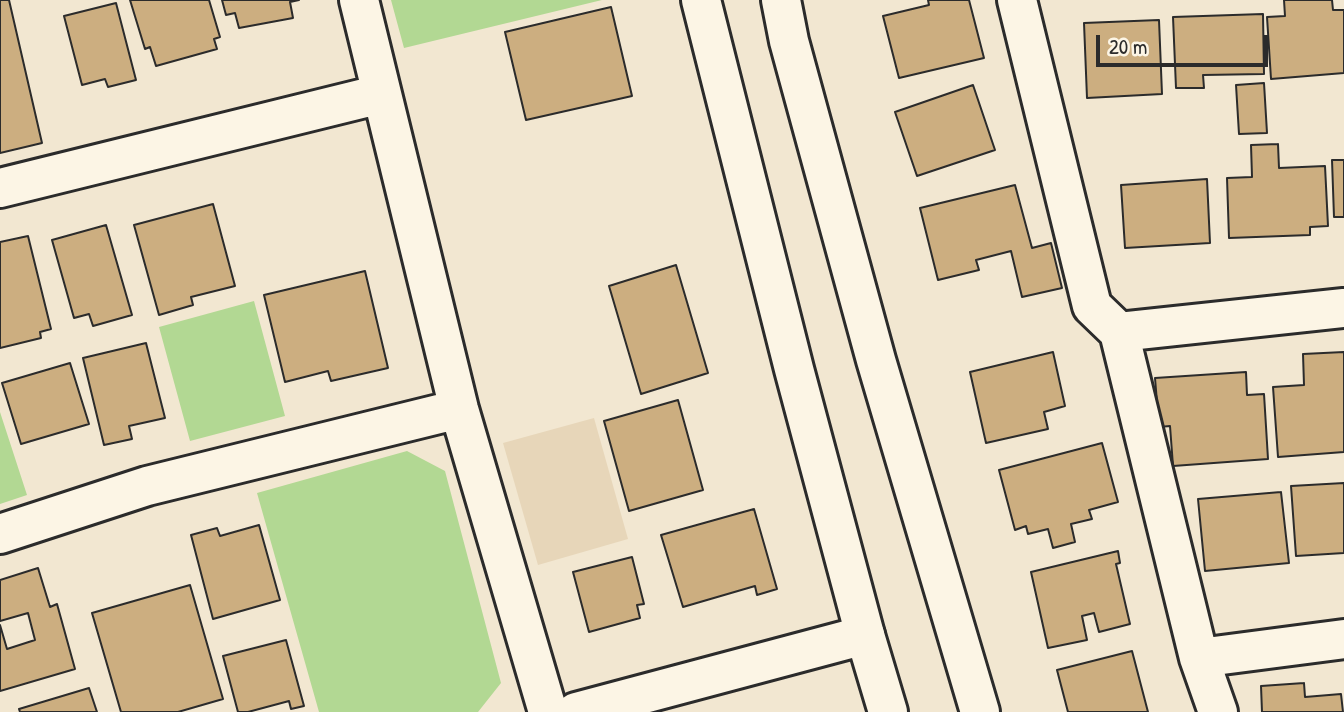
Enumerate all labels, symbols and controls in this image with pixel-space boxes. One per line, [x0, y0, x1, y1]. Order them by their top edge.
scale bar [1099, 21, 1270, 65]
text: 20 m [1109, 32, 1147, 61]

